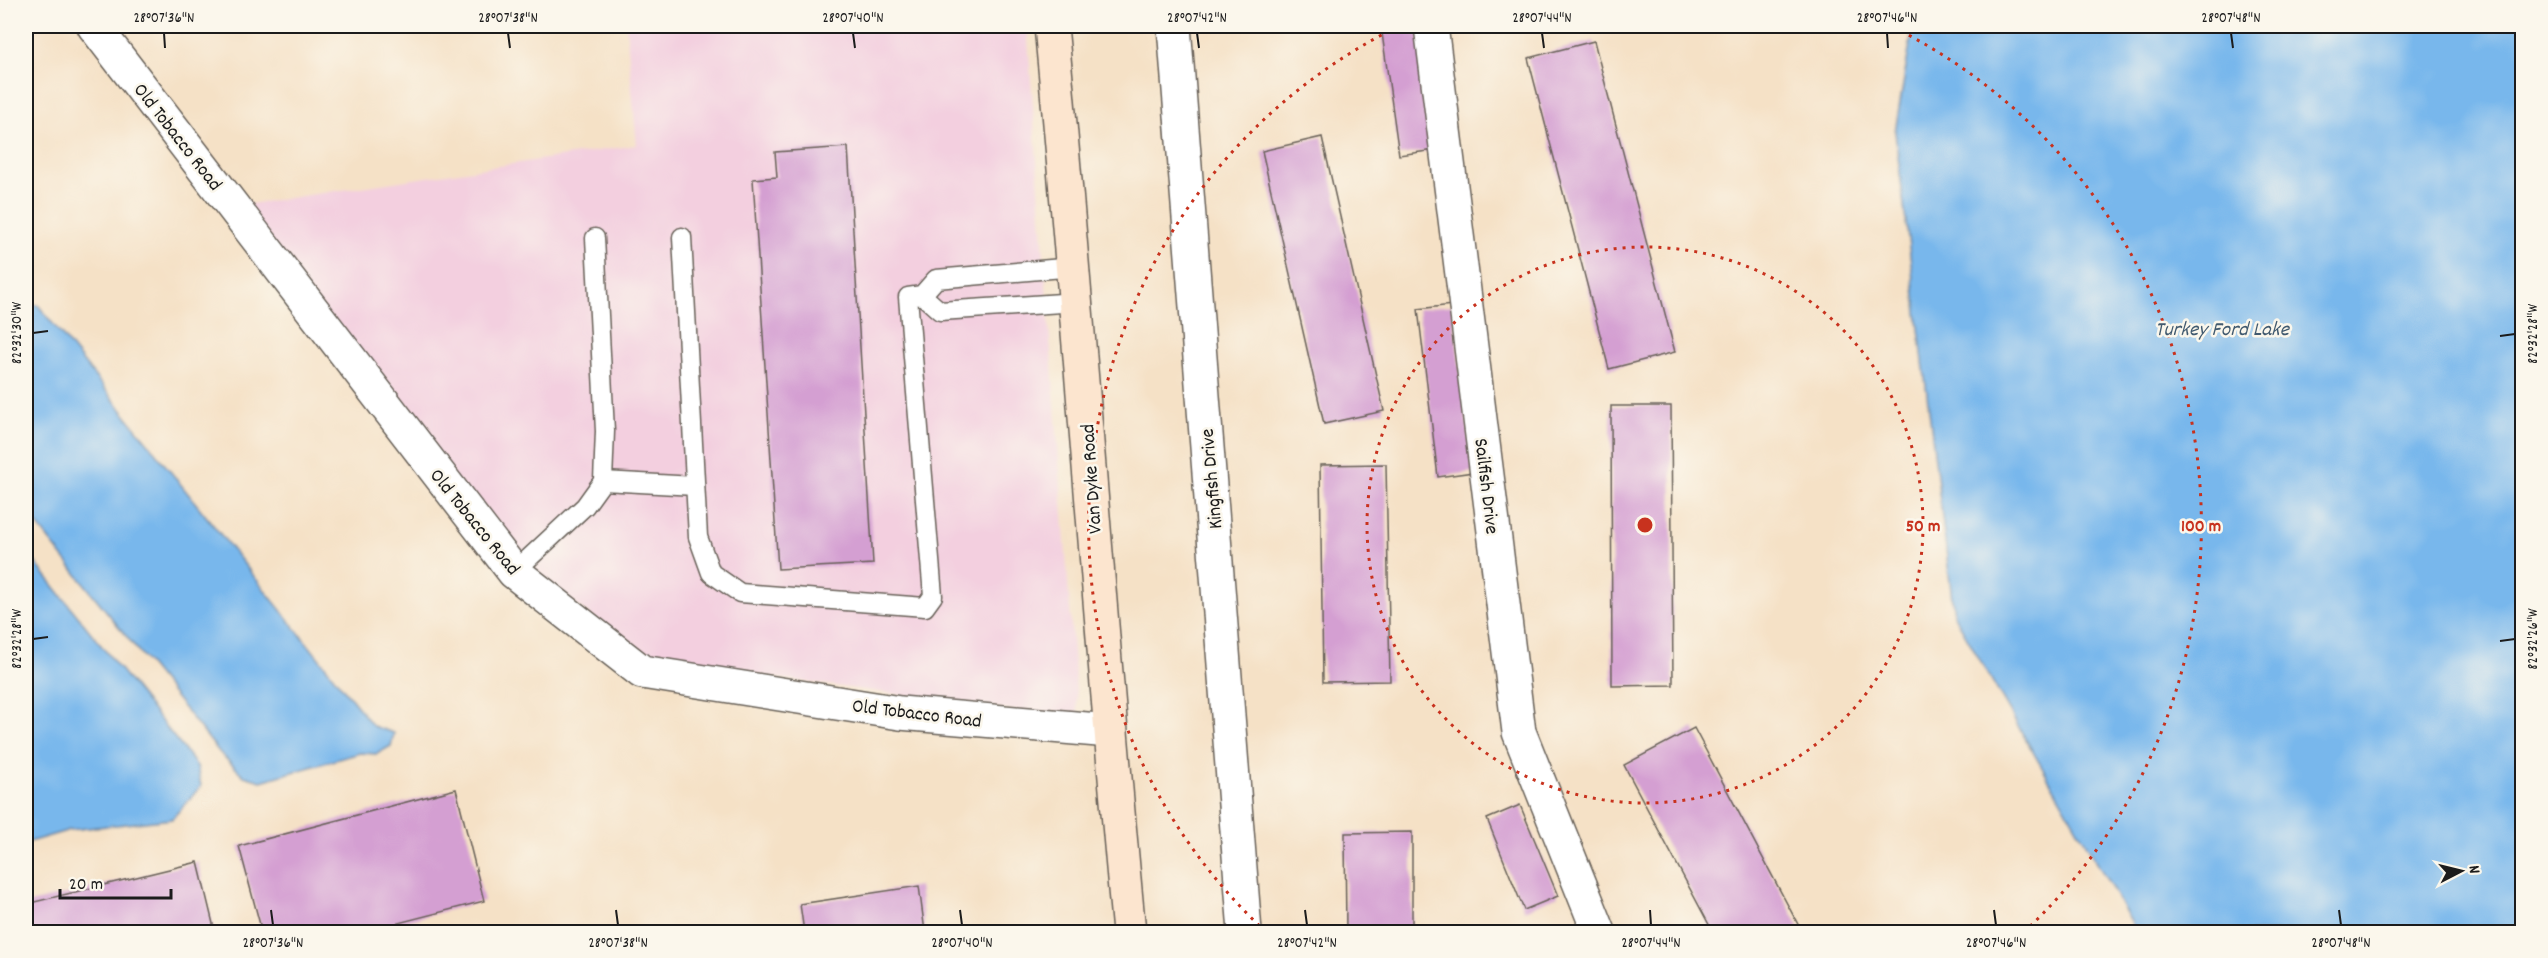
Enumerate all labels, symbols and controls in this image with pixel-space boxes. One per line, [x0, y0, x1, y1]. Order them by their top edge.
text: 28°07'36"N [133, 8, 195, 30]
text: 28°07'38"N [478, 8, 538, 30]
text: 28°07'40"N [822, 8, 884, 30]
text: 28°07'42"N [1167, 8, 1227, 30]
text: 28°07'44"N [1512, 8, 1572, 30]
text: 28°07'46"N [1857, 8, 1917, 30]
text: 28°07'48"N [2201, 8, 2261, 30]
street label: Old Tobacco Road [125, 78, 228, 198]
text: 82°32'30"W [7, 301, 29, 364]
text: 82°32'28"W [2523, 304, 2545, 364]
water label: Turkey Ford Lake [2155, 316, 2291, 346]
street label: Van Dyke Road [1075, 423, 1111, 535]
street label: Kingfish Drive [1195, 427, 1231, 530]
street label: Sailfish Drive [1465, 437, 1505, 536]
street label: Old Tobacco Road [422, 463, 526, 582]
centre of rings [1635, 515, 1655, 535]
text: 50 m [1906, 515, 1940, 540]
text: 100 m [2181, 515, 2221, 540]
text: 82°32'26"W [2523, 608, 2545, 670]
text: 82°32'28"W [7, 609, 29, 669]
street label: Old Tobacco Road [850, 693, 983, 737]
north arrow [2431, 841, 2491, 901]
scale bar [60, 862, 171, 900]
text: N [2462, 864, 2485, 875]
text: 20 m [69, 873, 103, 898]
text: 28°07'36"N [242, 933, 304, 955]
text: 28°07'38"N [588, 933, 648, 955]
text: 28°07'40"N [931, 933, 993, 955]
text: 28°07'42"N [1277, 933, 1337, 955]
text: 28°07'44"N [1621, 933, 1681, 955]
text: 28°07'46"N [1966, 933, 2026, 955]
text: 28°07'48"N [2311, 933, 2371, 955]

